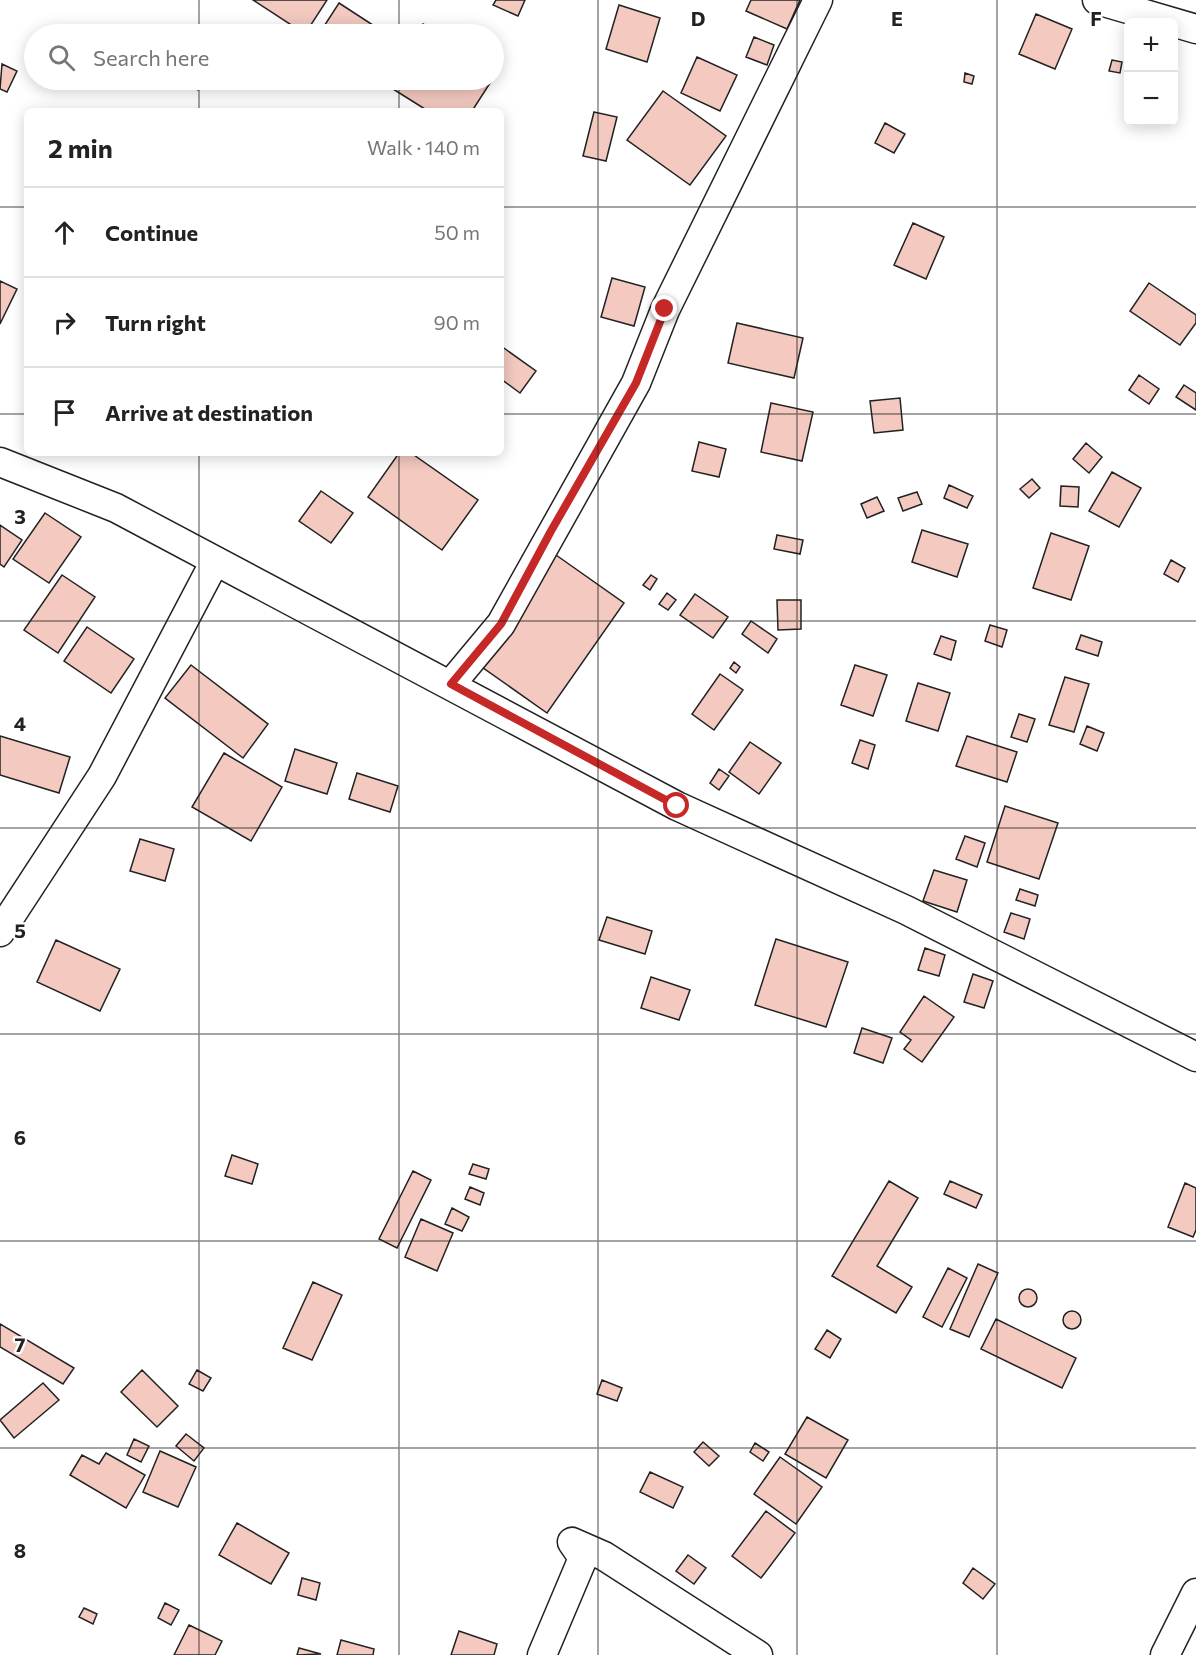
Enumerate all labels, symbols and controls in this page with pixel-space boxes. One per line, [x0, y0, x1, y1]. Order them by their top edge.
text: D [691, 6, 705, 30]
text: E [891, 6, 903, 30]
text: F [1090, 6, 1102, 30]
map controls [1124, 18, 1178, 126]
button: + [1124, 18, 1178, 72]
search box [24, 24, 504, 90]
icon: search [45, 41, 78, 74]
text: Search here [93, 44, 209, 71]
button: − [1124, 72, 1178, 126]
text: 2 min [48, 132, 113, 163]
text: Walk · 140 m [367, 135, 480, 159]
icon: ahead [48, 216, 81, 249]
text: Continue [105, 219, 198, 246]
text: 50 m [434, 220, 480, 244]
route end [651, 295, 677, 321]
icon: right [48, 306, 81, 339]
text: Turn right [105, 309, 206, 336]
text: 90 m [434, 310, 480, 334]
icon: arrive [48, 396, 81, 429]
text: Arrive at destination [105, 399, 313, 426]
text: 3 [14, 504, 26, 528]
text: 4 [14, 711, 26, 735]
route start [663, 792, 689, 818]
text: 5 [14, 918, 26, 942]
text: 6 [14, 1125, 26, 1149]
text: 7 [15, 1332, 26, 1356]
text: 8 [14, 1538, 26, 1562]

